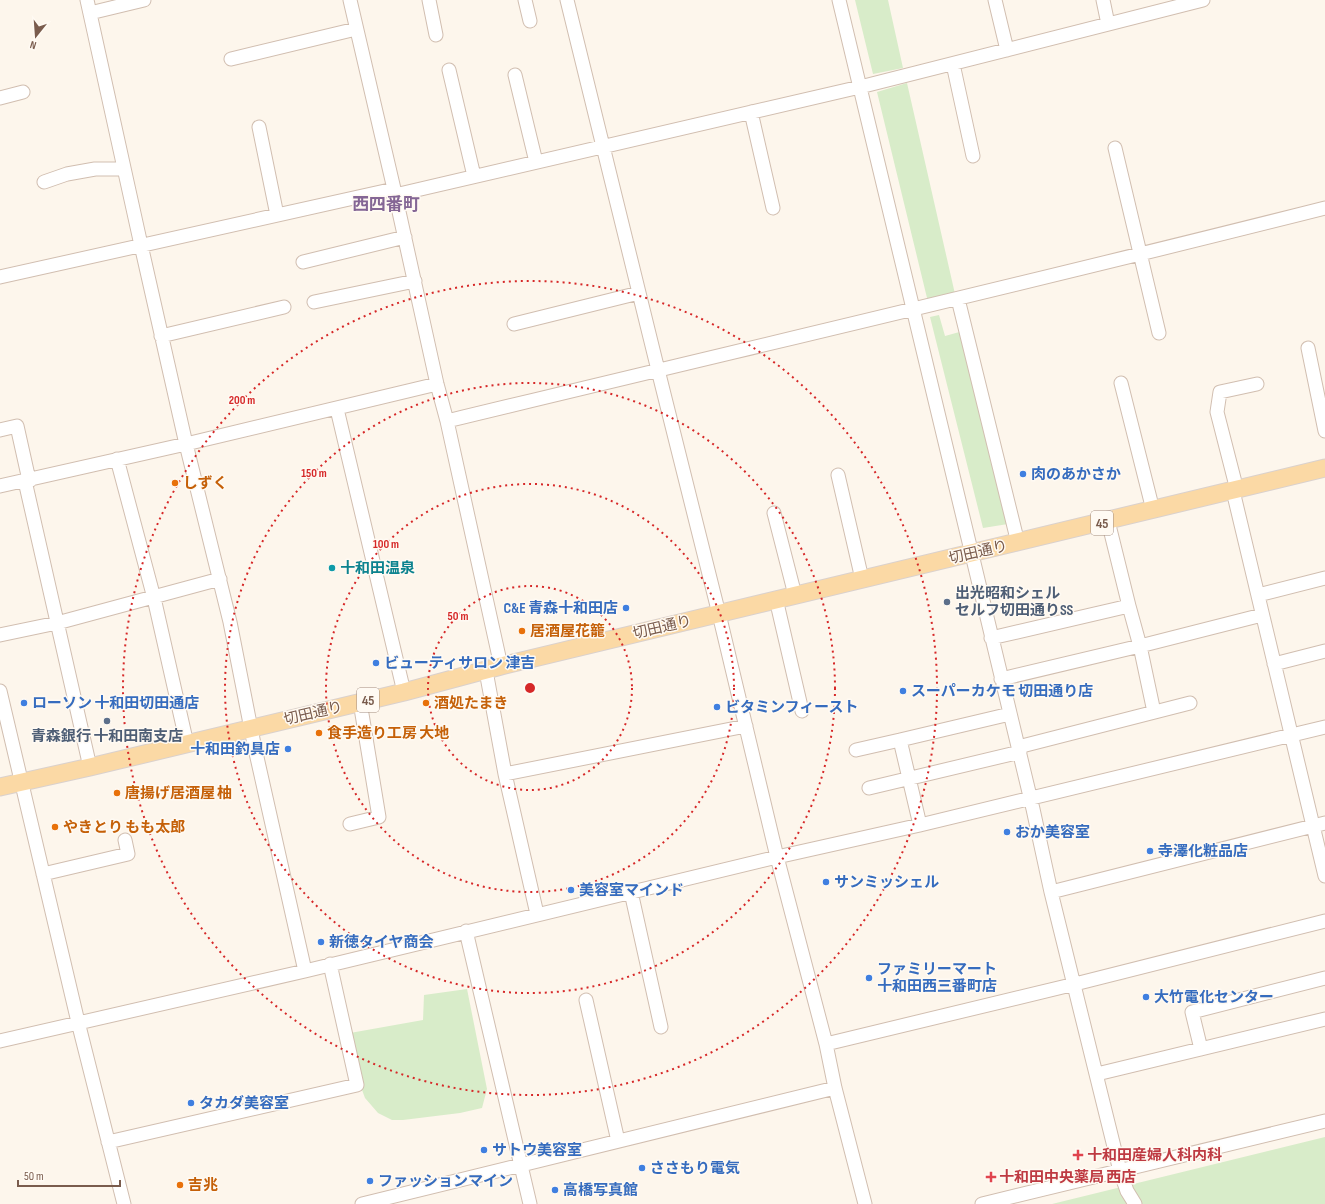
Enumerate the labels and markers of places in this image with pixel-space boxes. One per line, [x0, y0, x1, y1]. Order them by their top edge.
place label: 肉のあかさか [1031, 465, 1121, 484]
marker: 肉のあかさか [1018, 469, 1028, 479]
place label: しずく [183, 474, 228, 493]
marker: しずく [170, 478, 180, 488]
place label: 十和田温泉 [340, 559, 415, 578]
marker: 十和田温泉 [327, 563, 337, 573]
place label: 出光昭和シェル セルフ切田通りSS [955, 584, 1074, 620]
marker: 出光昭和シェル セルフ切田通りSS [942, 597, 952, 607]
place label: C&E 青森十和田店 [503, 599, 618, 618]
marker: C&E 青森十和田店 [621, 603, 631, 613]
place label: 居酒屋花籠 [530, 622, 605, 641]
marker: 居酒屋花籠 [517, 626, 527, 636]
place label: ビューティサロン 津吉 [384, 654, 535, 673]
marker: ビューティサロン 津吉 [371, 658, 381, 668]
centre of rings [523, 681, 537, 695]
place label: スーパーカケモ 切田通り店 [911, 682, 1093, 701]
marker: スーパーカケモ 切田通り店 [898, 686, 908, 696]
place label: ローソン 十和田切田通店 [32, 694, 199, 713]
place label: 酒処たまき [434, 694, 509, 713]
marker: ローソン 十和田切田通店 [19, 698, 29, 708]
marker: 酒処たまき [421, 698, 431, 708]
place label: ビタミンフィースト [725, 698, 859, 717]
marker: ビタミンフィースト [712, 702, 722, 712]
marker: 青森銀行 十和田南支店 [102, 716, 112, 726]
place label: 食手造り工房 大地 [327, 724, 449, 743]
place label: 青森銀行 十和田南支店 [31, 727, 183, 746]
marker: 食手造り工房 大地 [314, 728, 324, 738]
place label: 十和田釣具店 [190, 740, 280, 759]
marker: 十和田釣具店 [283, 744, 293, 754]
place label: 唐揚げ居酒屋 柚 [125, 784, 232, 803]
marker: 唐揚げ居酒屋 柚 [112, 788, 122, 798]
place label: やきとり もも太郎 [63, 818, 185, 837]
marker: やきとり もも太郎 [50, 822, 60, 832]
place label: おか美容室 [1015, 823, 1090, 842]
marker: おか美容室 [1002, 827, 1012, 837]
place label: 寺澤化粧品店 [1158, 842, 1248, 861]
marker: 寺澤化粧品店 [1145, 846, 1155, 856]
place label: サンミッシェル [834, 873, 939, 892]
marker: サンミッシェル [821, 877, 831, 887]
place label: 美容室マインド [579, 881, 684, 900]
marker: 美容室マインド [566, 885, 576, 895]
place label: 新徳タイヤ商会 [329, 933, 434, 952]
marker: 新徳タイヤ商会 [316, 937, 326, 947]
place label: ファミリーマート 十和田西三番町店 [877, 960, 997, 996]
marker: ファミリーマート 十和田西三番町店 [864, 973, 874, 983]
place label: 大竹電化センター [1154, 988, 1274, 1007]
marker: 大竹電化センター [1141, 992, 1151, 1002]
place label: タカダ美容室 [199, 1094, 289, 1113]
marker: タカダ美容室 [186, 1098, 196, 1108]
place label: サトウ美容室 [492, 1141, 582, 1160]
marker: サトウ美容室 [479, 1145, 489, 1155]
place label: 十和田産婦人科内科 [1087, 1146, 1222, 1165]
marker: 十和田産婦人科内科 [1072, 1149, 1084, 1161]
place label: ささもり電気 [650, 1159, 740, 1178]
marker: ささもり電気 [637, 1163, 647, 1173]
place label: 十和田中央薬局 西店 [999, 1168, 1136, 1187]
place label: ファッションマイン [378, 1172, 513, 1191]
marker: 十和田中央薬局 西店 [986, 1172, 996, 1182]
place label: 吉兆 [188, 1176, 218, 1195]
marker: ファッションマイン [365, 1176, 375, 1186]
marker: 吉兆 [175, 1180, 185, 1190]
place label: 高橋写真館 [563, 1181, 638, 1200]
marker: 高橋写真館 [550, 1185, 560, 1195]

